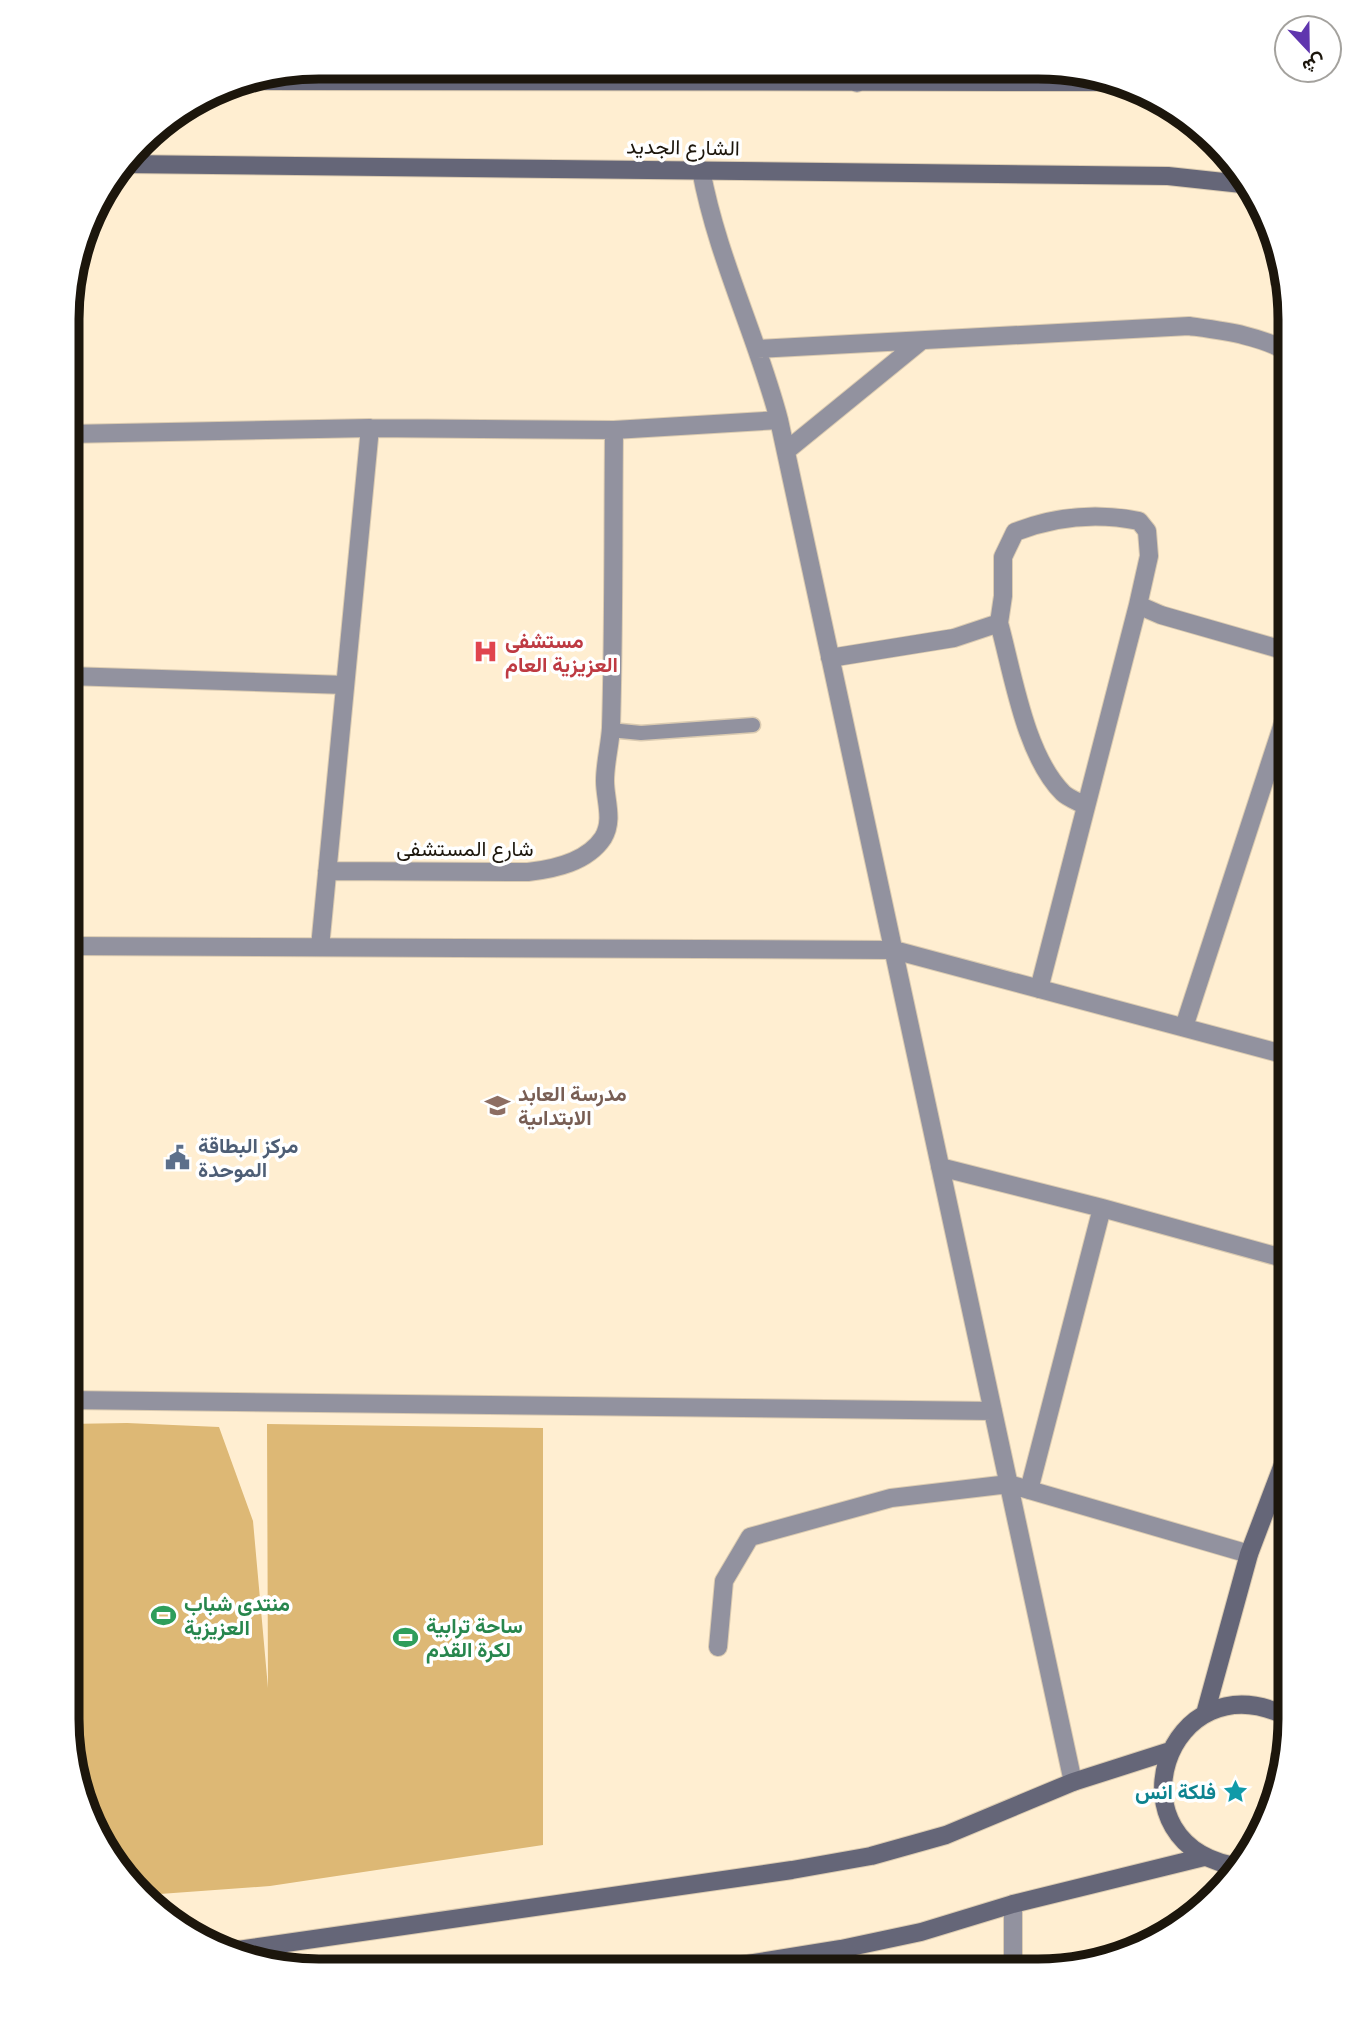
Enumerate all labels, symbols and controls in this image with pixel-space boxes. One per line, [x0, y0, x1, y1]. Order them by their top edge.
north arrow [1273, 14, 1343, 84]
text: ش [1299, 49, 1329, 79]
street label: الشارع الجديد [626, 134, 740, 162]
place label: مستشفى العزيزية العام [505, 628, 618, 679]
hospital icon: مستشفى العزيزية العام [471, 638, 499, 666]
street label: شارع المستشفى [396, 836, 534, 863]
place label: مدرسة العابد الابتداىية [518, 1081, 627, 1130]
school or university icon: مدرسة العابد الابتداىية [484, 1091, 512, 1119]
place label: مركز البطاقة الموحدة [198, 1133, 298, 1183]
public building icon: مركز البطاقة الموحدة [164, 1143, 192, 1171]
place label: منتدى شباب العزيزية [184, 1591, 290, 1641]
sports icon: منتدى شباب العزيزية [150, 1601, 178, 1629]
place label: ساحة ترابية لكرة القدم [426, 1613, 523, 1664]
sports icon: ساحة ترابية لكرة القدم [392, 1623, 420, 1651]
place icon: فلكة انس [1222, 1777, 1250, 1805]
place label: فلكة انس [1135, 1779, 1216, 1804]

